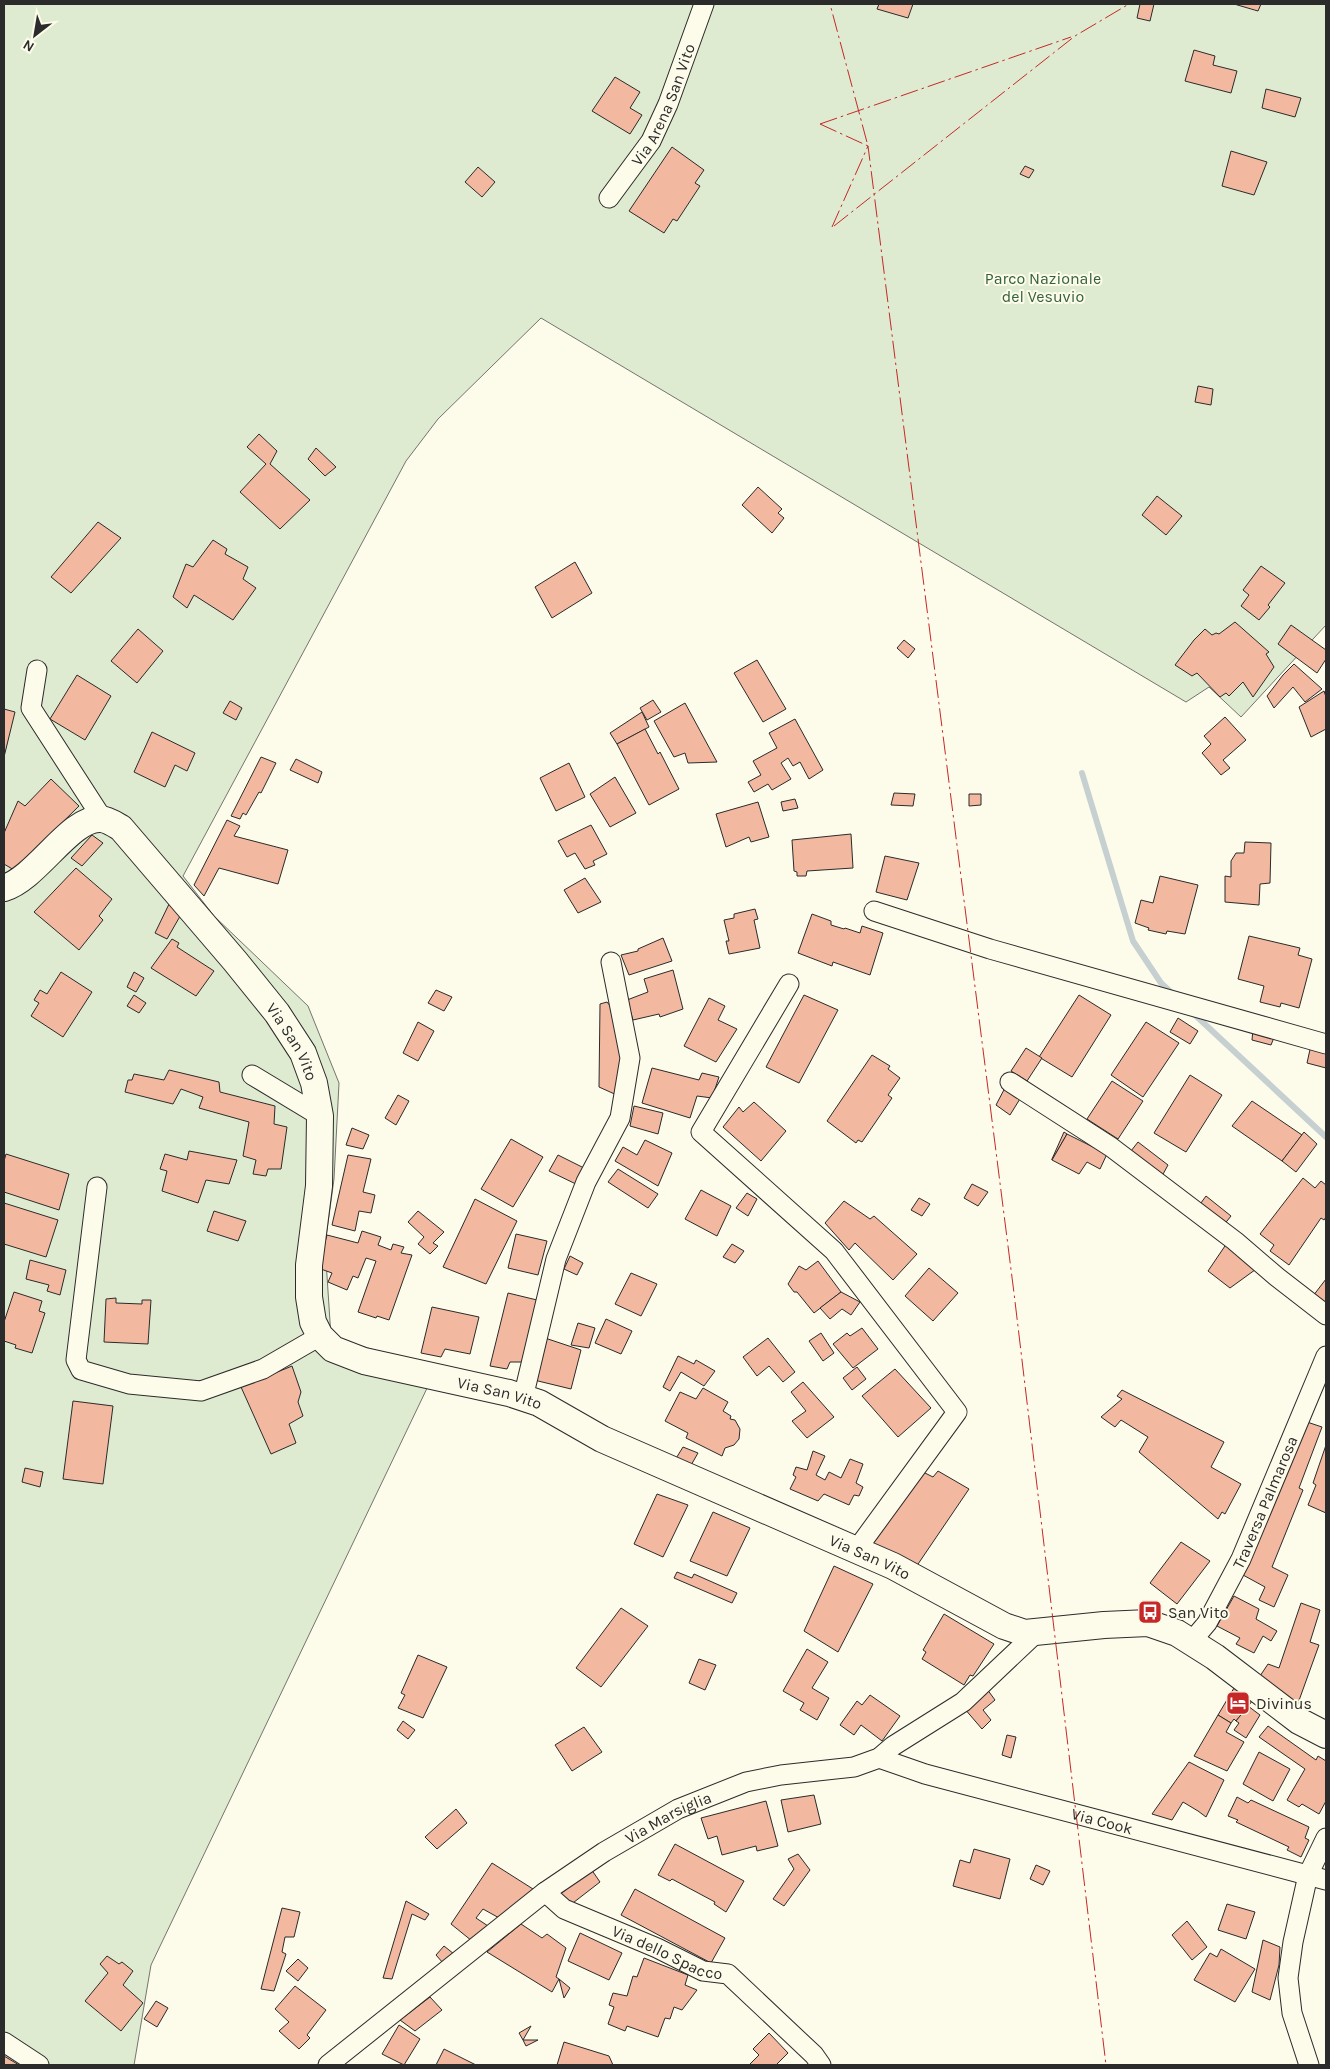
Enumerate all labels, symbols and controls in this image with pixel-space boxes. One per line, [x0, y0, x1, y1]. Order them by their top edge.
north arrow [10, 10, 60, 60]
text: N [20, 36, 37, 56]
street label: Via Arena San Vito [627, 41, 699, 169]
park label: Parco Nazionale del Vesuvio [985, 269, 1101, 306]
street label: Via San Vito [263, 999, 322, 1083]
street label: Via San Vito [455, 1372, 544, 1413]
street label: Traversa Palmarosa [1228, 1433, 1301, 1572]
street label: Via San Vito [827, 1530, 914, 1583]
bus stop icon: San Vito [1137, 1599, 1163, 1625]
place label: San Vito [1168, 1603, 1228, 1622]
hotel icon: Divinus [1225, 1690, 1251, 1716]
place label: Divinus [1256, 1694, 1312, 1713]
street label: Via Marsiglia [621, 1787, 714, 1847]
street label: Via Cook [1069, 1804, 1135, 1838]
street label: Via dello Spacco [609, 1921, 724, 1983]

